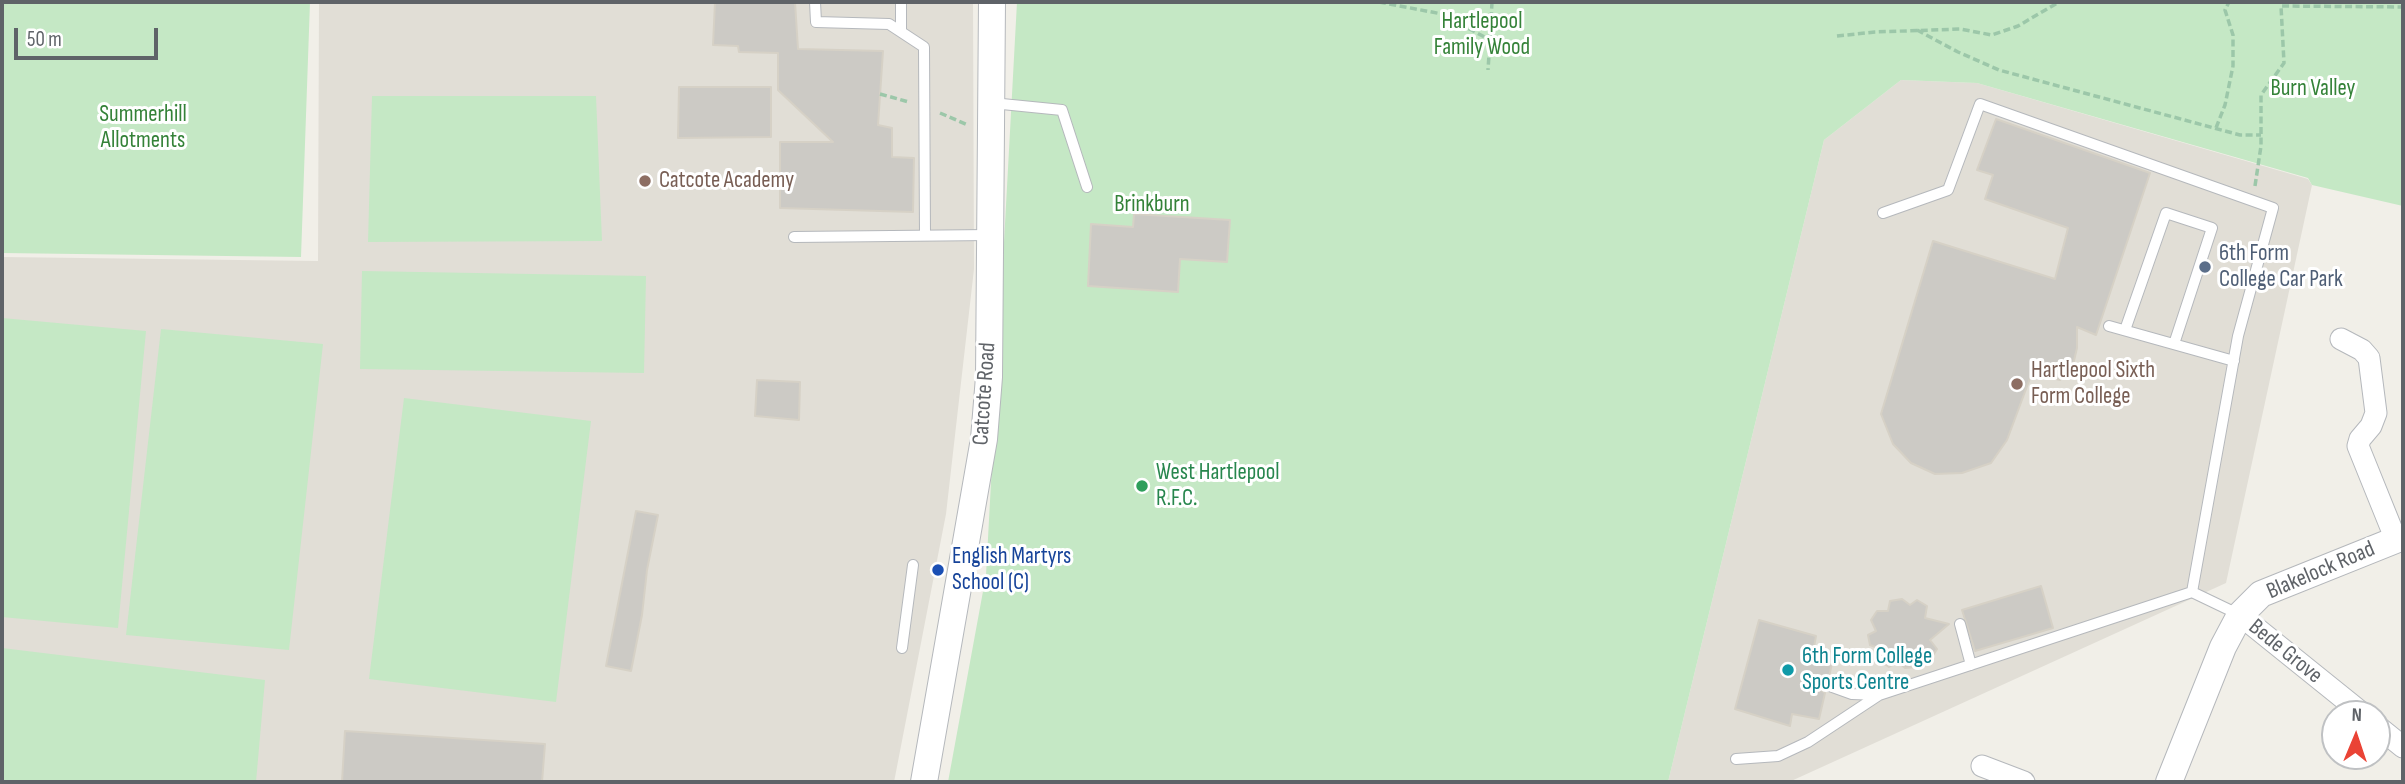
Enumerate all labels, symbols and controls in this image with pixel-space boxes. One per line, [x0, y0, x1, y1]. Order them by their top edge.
park label: Hartlepool Family Wood [1434, 8, 1530, 62]
scale bar [18, 14, 161, 58]
text: 50 m [27, 27, 62, 52]
park label: Burn Valley [2271, 75, 2355, 103]
park label: Summerhill Allotments [99, 101, 187, 155]
place label: Catcote Academy [659, 167, 794, 195]
marker: Catcote Academy [637, 173, 653, 189]
park label: Brinkburn [1114, 191, 1190, 219]
place label: 6th Form College Car Park [2219, 240, 2343, 294]
marker: 6th Form College Car Park [2197, 259, 2213, 275]
street label: Catcote Road [968, 342, 1002, 446]
place label: Hartlepool Sixth Form College [2031, 357, 2155, 411]
marker: Hartlepool Sixth Form College [2009, 376, 2025, 392]
place label: West Hartlepool R.F.C. [1156, 459, 1280, 513]
marker: West Hartlepool R.F.C. [1134, 478, 1150, 494]
street label: Blakelock Road [2263, 536, 2379, 606]
place label: English Martyrs School (C) [952, 543, 1071, 597]
marker: English Martyrs School (C) [930, 562, 946, 578]
street label: Bede Grove [2242, 614, 2328, 690]
place label: 6th Form College Sports Centre [1802, 643, 1932, 697]
marker: 6th Form College Sports Centre [1780, 662, 1796, 678]
north arrow [2321, 700, 2391, 770]
text: N [2351, 704, 2362, 727]

